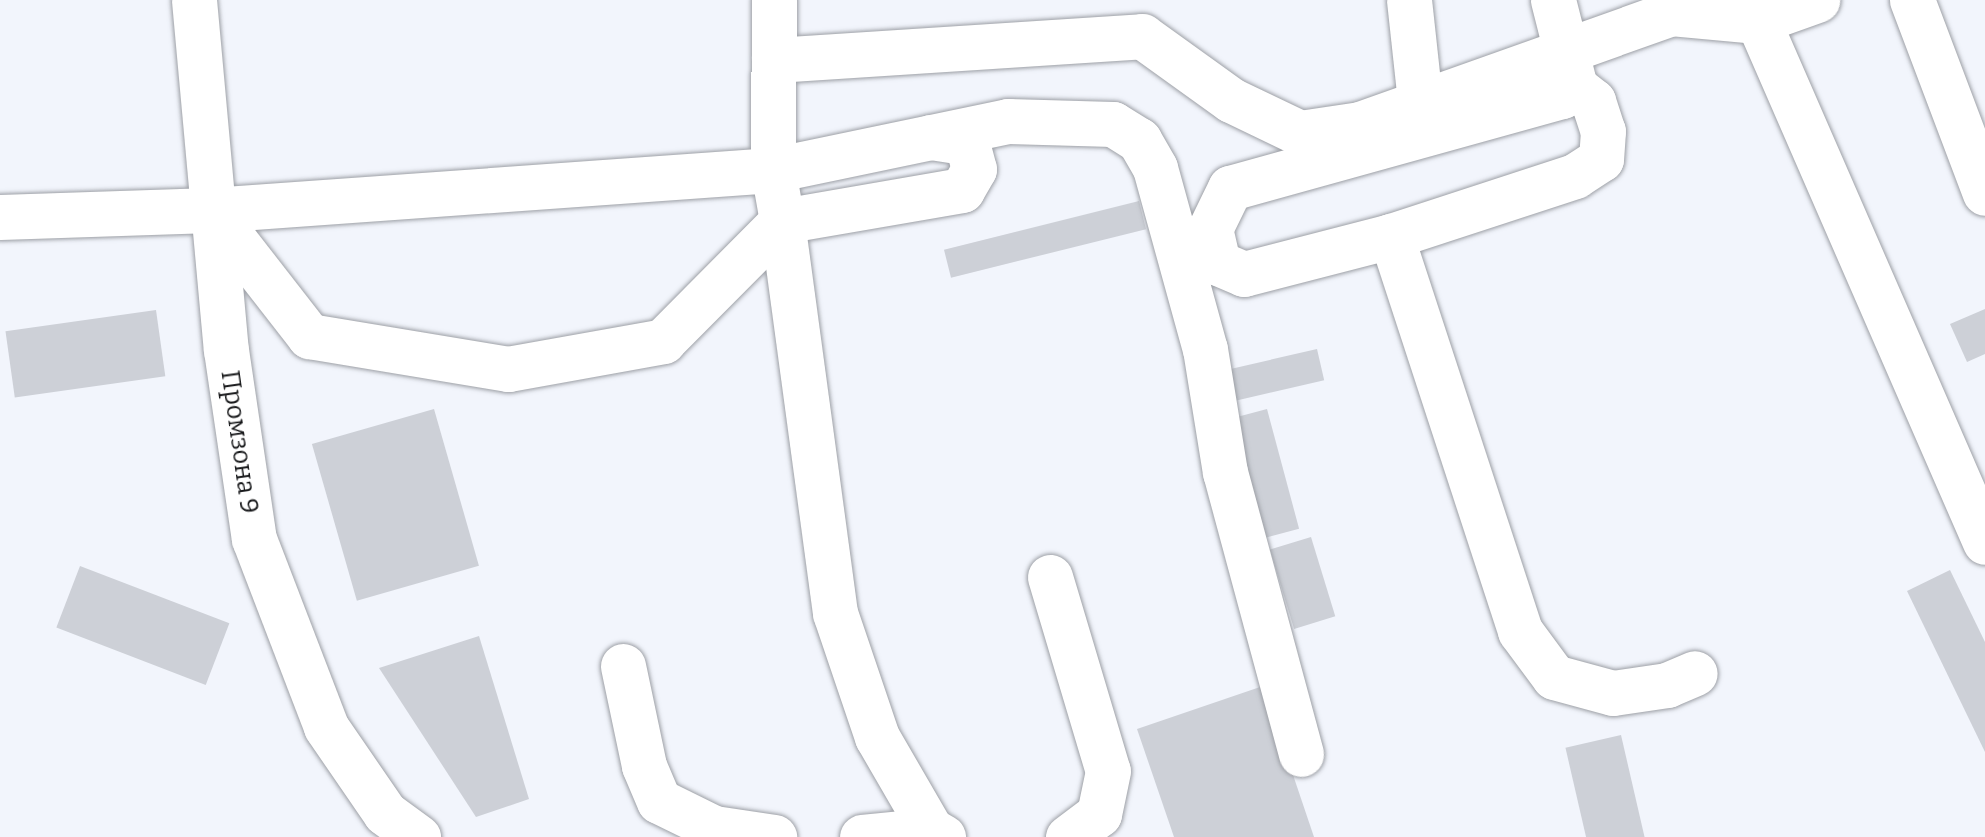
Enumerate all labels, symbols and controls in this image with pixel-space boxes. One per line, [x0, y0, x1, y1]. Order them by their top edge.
street label: Промзона 9 [214, 369, 264, 515]

